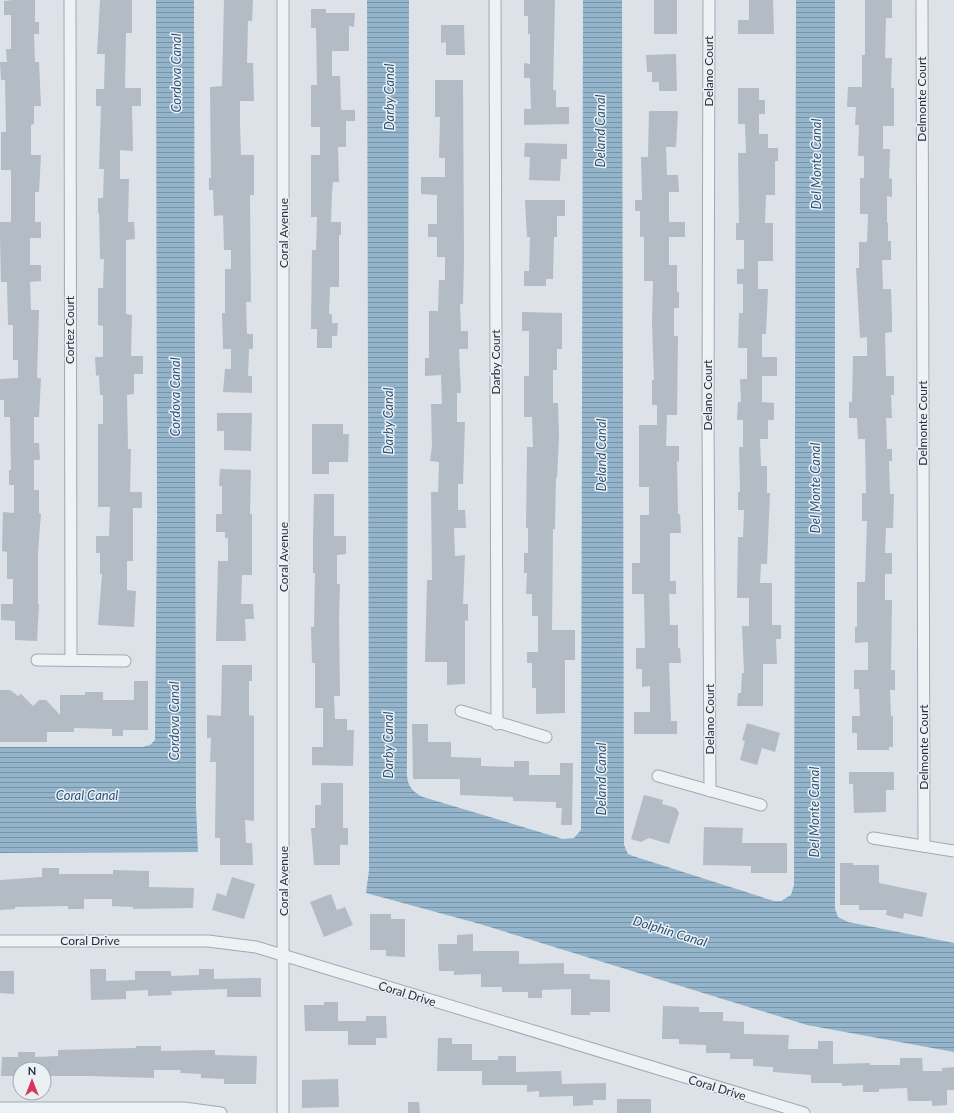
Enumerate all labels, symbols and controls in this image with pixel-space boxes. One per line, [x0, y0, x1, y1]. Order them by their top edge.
water label: Cordova Canal [168, 33, 184, 113]
street label: Delano Court [701, 35, 716, 106]
street label: Delmonte Court [914, 56, 929, 142]
water label: Darby Canal [381, 63, 397, 131]
water label: Deland Canal [592, 94, 608, 167]
water label: Del Monte Canal [808, 119, 824, 209]
street label: Coral Avenue [276, 198, 291, 268]
street label: Cortez Court [62, 295, 77, 364]
street label: Darby Court [488, 329, 503, 394]
water label: Cordova Canal [167, 357, 183, 437]
street label: Delano Court [700, 359, 715, 430]
street label: Delmonte Court [915, 380, 930, 466]
water label: Darby Canal [380, 387, 396, 455]
water label: Deland Canal [593, 418, 609, 491]
water label: Del Monte Canal [807, 443, 823, 533]
street label: Coral Avenue [276, 522, 291, 592]
water label: Cordova Canal [166, 681, 182, 761]
street label: Delano Court [702, 683, 717, 754]
street label: Delmonte Court [916, 704, 931, 790]
water label: Darby Canal [380, 711, 396, 779]
water label: Deland Canal [593, 742, 609, 815]
water label: Del Monte Canal [806, 767, 822, 857]
water label: Coral Canal [56, 787, 118, 803]
street label: Coral Avenue [276, 846, 291, 916]
water label: Dolphin Canal [631, 912, 709, 950]
street label: Coral Drive [60, 933, 120, 948]
street label: Coral Drive [377, 978, 438, 1009]
north arrow [12, 1061, 52, 1101]
text: N [28, 1064, 36, 1077]
street label: Coral Drive [687, 1072, 748, 1103]

